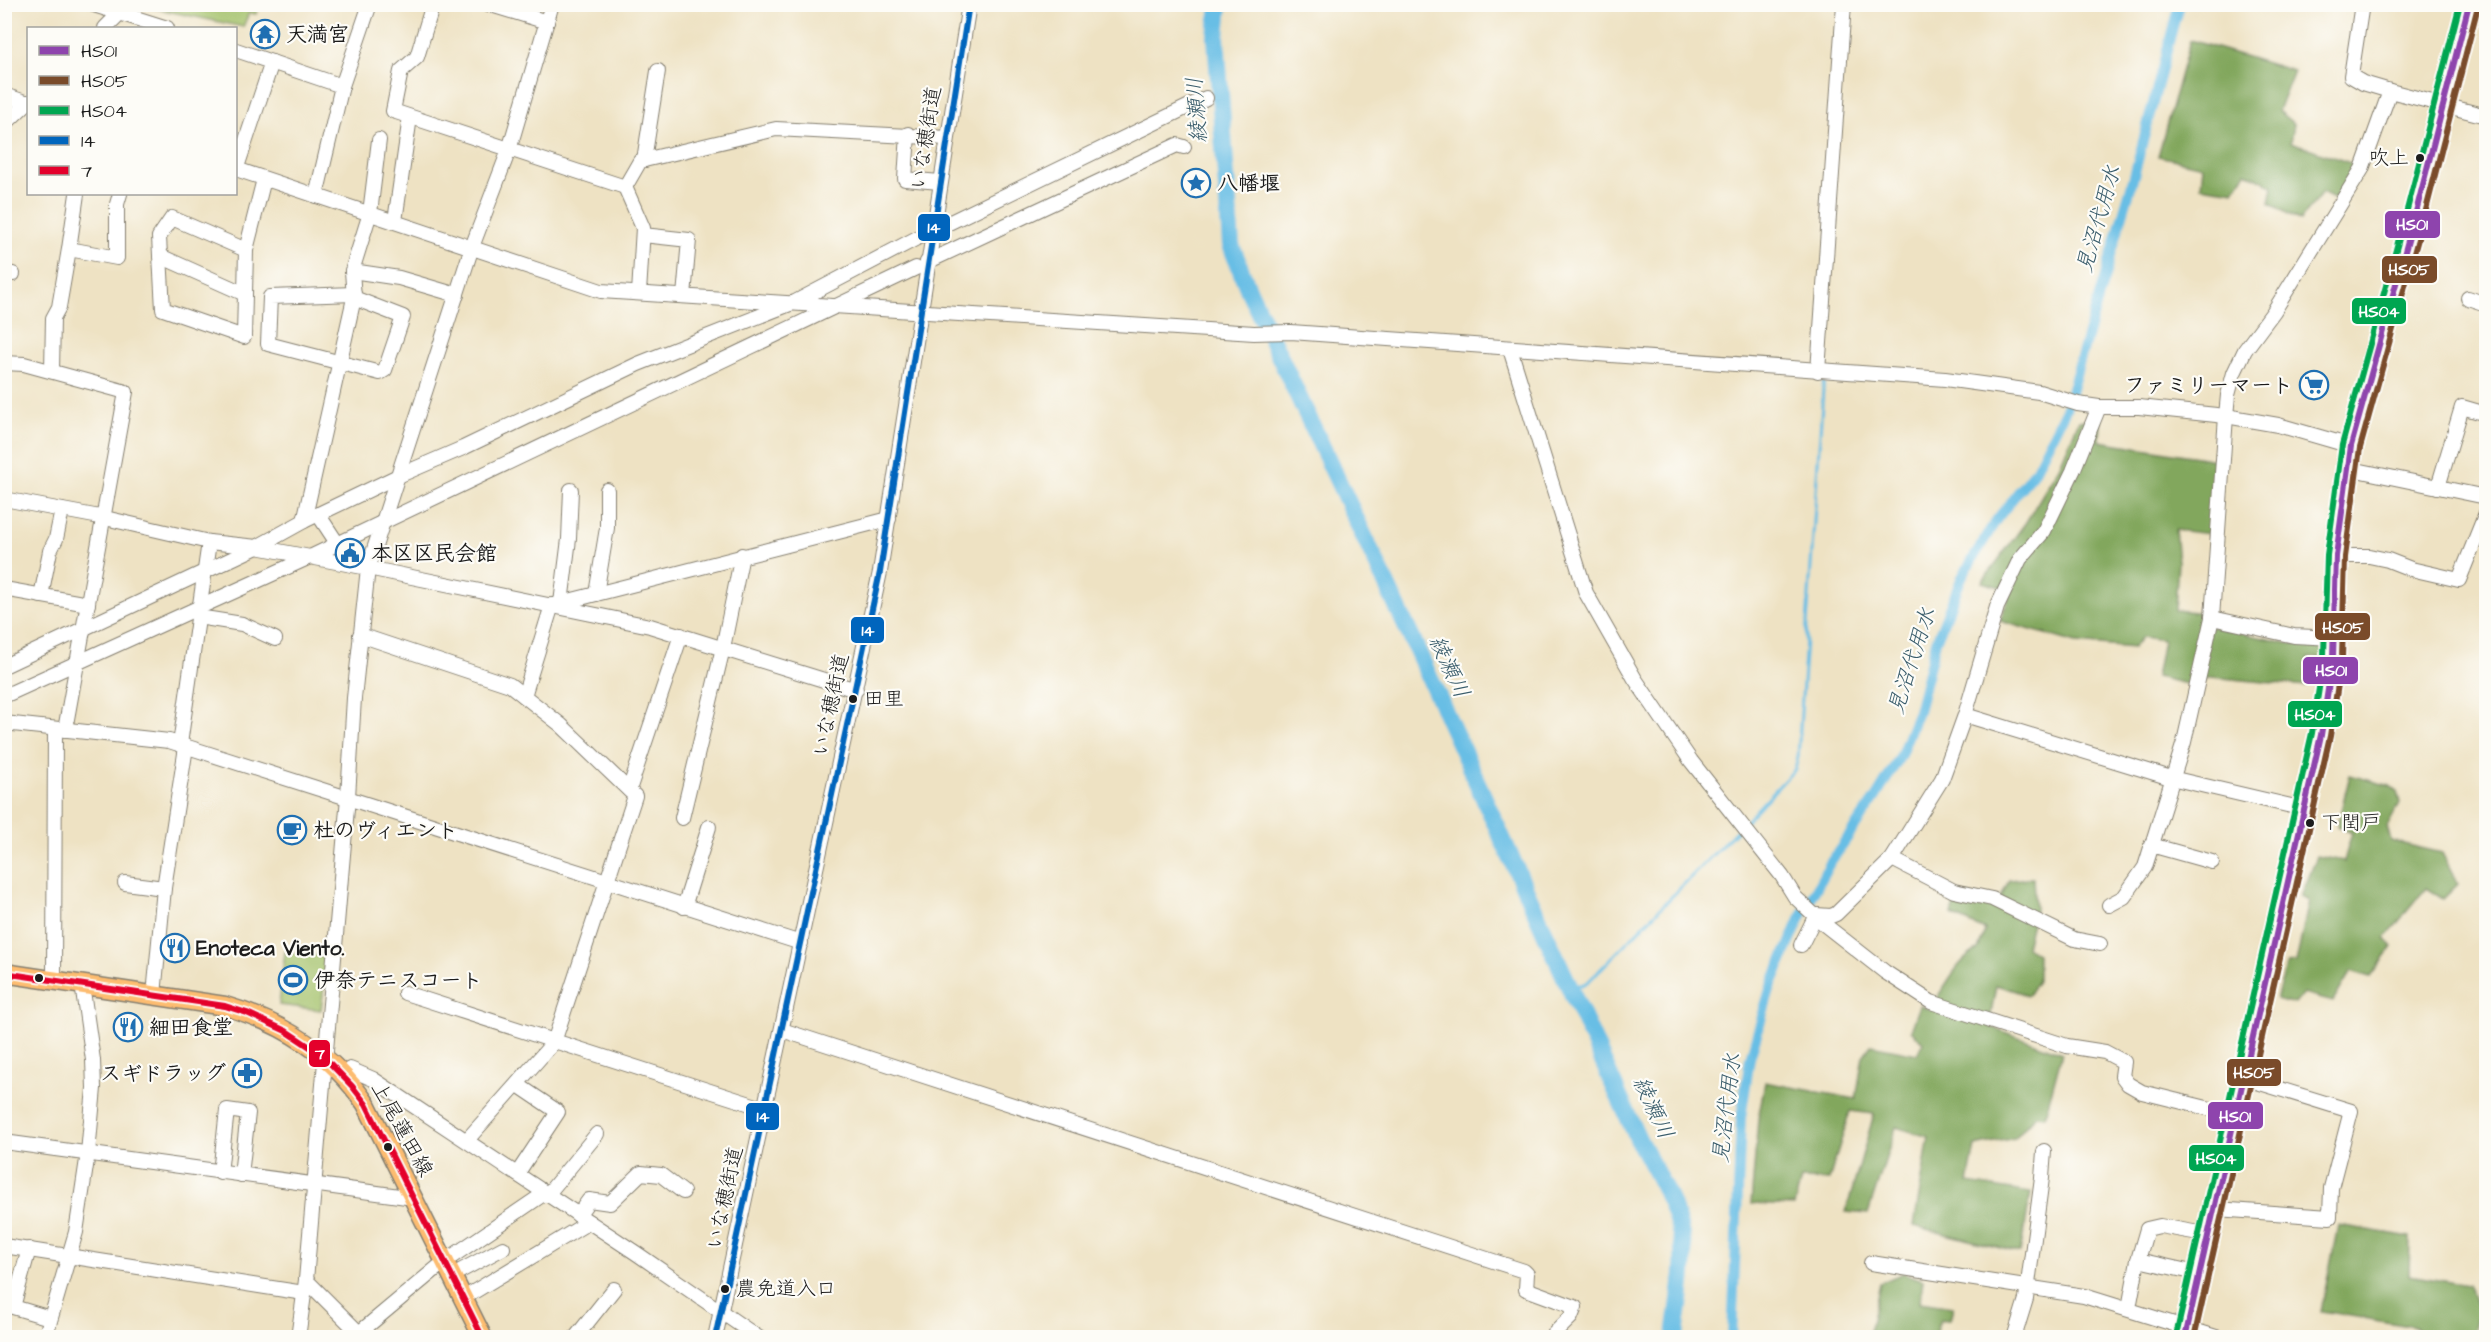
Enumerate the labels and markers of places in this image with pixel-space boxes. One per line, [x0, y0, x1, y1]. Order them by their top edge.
temple icon: 天満宮 [249, 18, 281, 50]
place label: 天満宮 [286, 20, 349, 49]
place label: 吹上 [2369, 144, 2409, 172]
marker: 吹上 [2414, 152, 2426, 164]
place icon: 八幡堰 [1180, 167, 1212, 199]
place label: 八幡堰 [1217, 169, 1280, 198]
supermarket icon: ファミリーマート [2298, 369, 2330, 401]
place label: ファミリーマート [2124, 371, 2293, 400]
public building icon: 本区区民会館 [334, 537, 366, 569]
place label: 本区区民会館 [371, 539, 497, 568]
place label: 田里 [864, 685, 904, 713]
marker: 田里 [847, 693, 859, 705]
place label: 下閏戸 [2321, 809, 2381, 837]
cafe icon: 杜のヴィエント [276, 814, 308, 846]
place label: 杜のヴィエント [313, 816, 458, 845]
marker: 下閏戸 [2304, 817, 2316, 829]
restaurant icon: Enoteca Viento. [159, 932, 191, 964]
place label: Enoteca Viento. [196, 934, 344, 963]
sports icon: 伊奈テニスコート [277, 964, 309, 996]
place label: 伊奈テニスコート [314, 966, 482, 995]
unlabelled marker [33, 972, 45, 984]
restaurant icon: 細田食堂 [112, 1011, 144, 1043]
place label: 細田食堂 [149, 1013, 233, 1042]
pharmacy icon: スギドラッグ [231, 1057, 263, 1089]
place label: スギドラッグ [100, 1059, 226, 1088]
unlabelled marker [382, 1141, 394, 1153]
place label: 農免道入口 [736, 1275, 836, 1303]
marker: 農免道入口 [719, 1283, 731, 1295]

